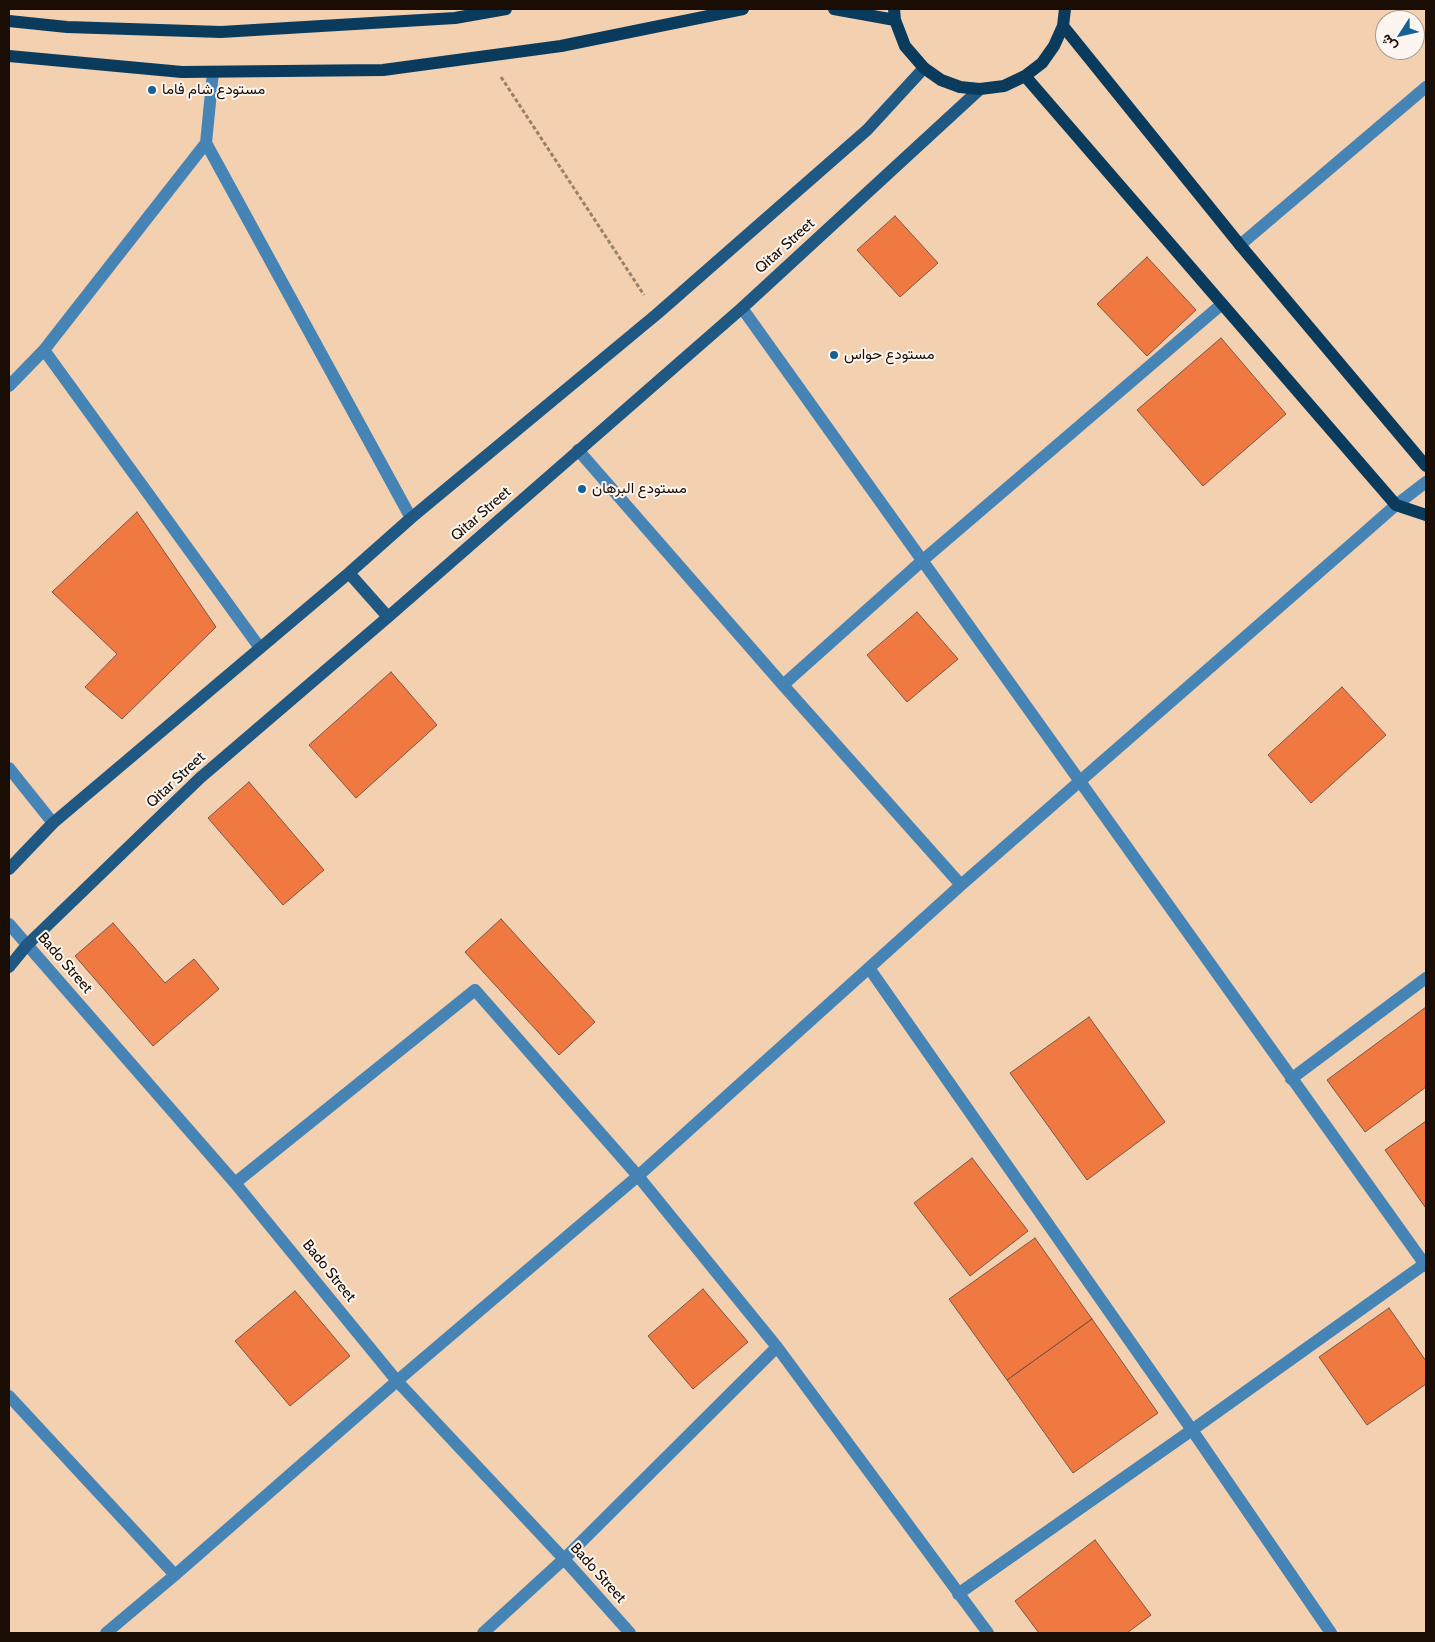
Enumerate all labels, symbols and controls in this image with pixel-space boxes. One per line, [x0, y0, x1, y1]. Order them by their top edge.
north arrow [1375, 10, 1425, 60]
text: ش [1376, 31, 1401, 55]
place label: مستودع شام فاما [162, 81, 265, 99]
marker: مستودع شام فاما [146, 84, 158, 96]
street label: Qitar Street [752, 215, 818, 277]
place label: مستودع حواس [844, 346, 934, 364]
marker: مستودع حواس [828, 349, 840, 361]
place label: مستودع البرهان [592, 480, 687, 498]
street label: Qitar Street [447, 483, 515, 545]
marker: مستودع البرهان [576, 483, 588, 495]
street label: Qitar Street [143, 748, 209, 812]
street label: Bado Street [34, 929, 96, 997]
street label: Bado Street [299, 1236, 359, 1306]
street label: Bado Street [566, 1539, 630, 1607]

